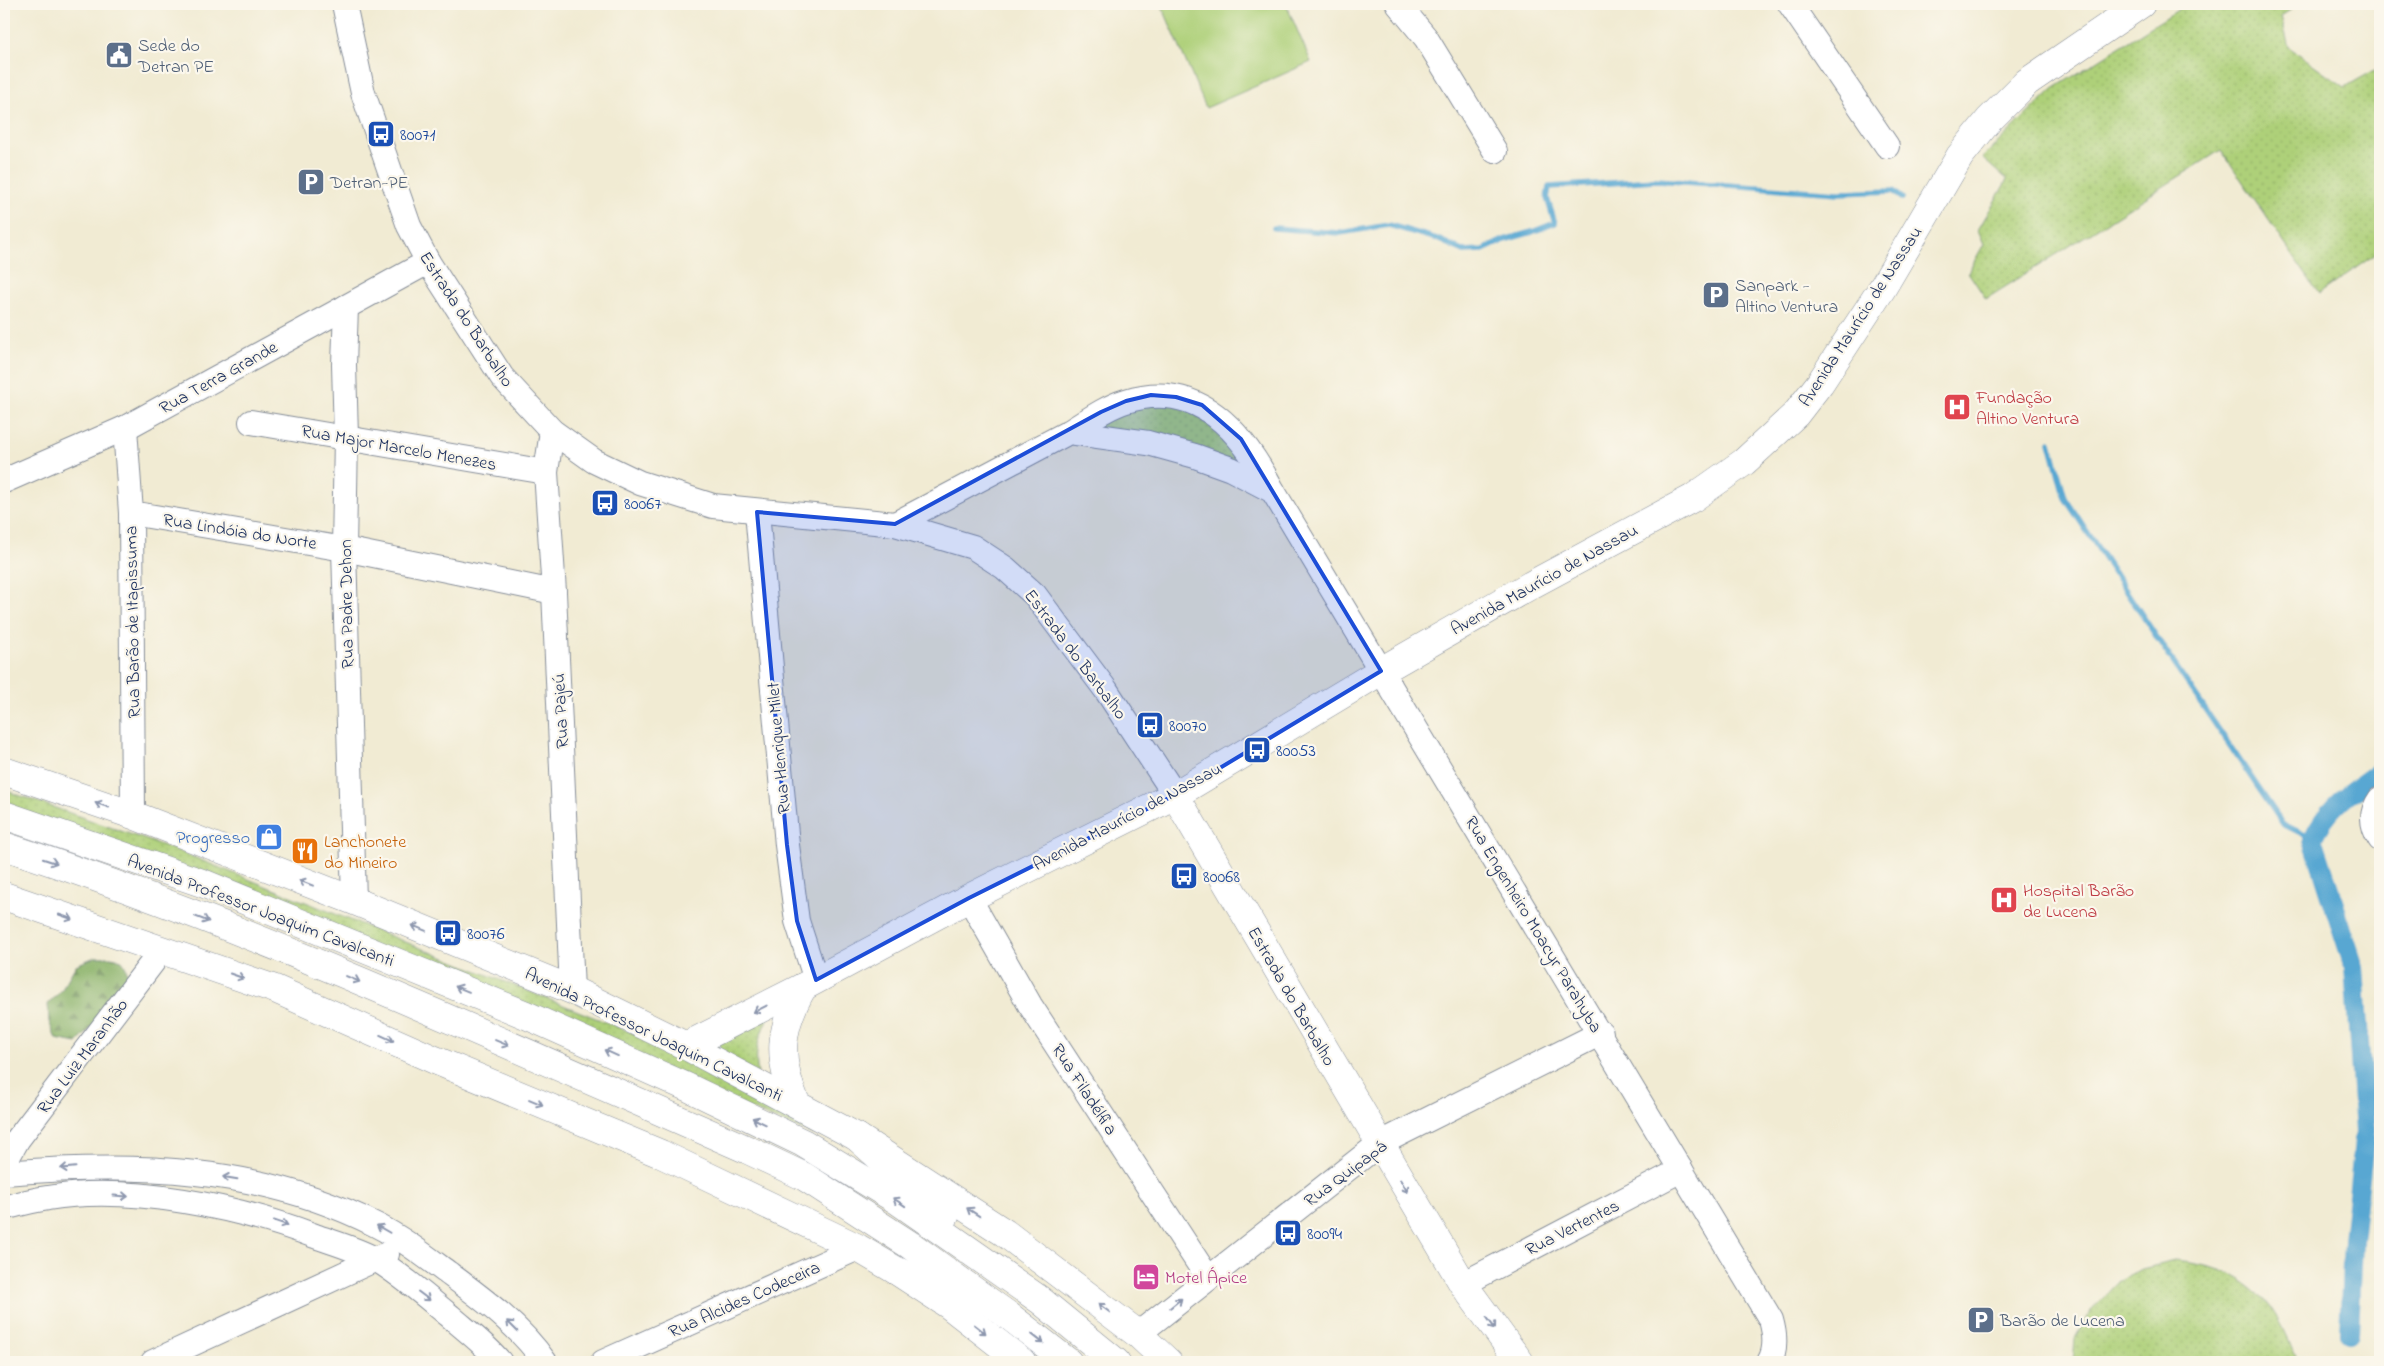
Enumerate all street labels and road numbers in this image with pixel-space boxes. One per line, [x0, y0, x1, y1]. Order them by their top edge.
street label: Avenida Maurício de Nassau [1793, 222, 1930, 413]
street label: Estrada do Barbalho [412, 247, 519, 393]
street label: Rua Terra Grande [155, 335, 284, 422]
street label: Rua Major Marcelo Menezes [299, 419, 498, 479]
street label: Rua Lindóia do Norte [161, 508, 319, 558]
street label: Avenida Maurício de Nassau [1447, 518, 1643, 643]
street label: Rua Barão de Itapissuma [119, 525, 149, 719]
street label: Rua Padre Dehon [334, 539, 362, 669]
street label: Estrada do Barbalho [1017, 585, 1132, 726]
street label: Rua Pajeú [547, 673, 577, 749]
street label: Rua Henrique Milet [761, 681, 799, 815]
street label: Avenida Maurício de Nassau [1029, 757, 1227, 879]
street label: Rua Engenheiro Moacyr Parahyba [1456, 812, 1607, 1039]
street label: Avenida Professor Joaquim Cavalcanti [123, 849, 398, 975]
street label: Estrada do Barbalho [1240, 922, 1341, 1072]
street label: Avenida Professor Joaquim Cavalcanti [520, 962, 786, 1110]
street label: Rua Luiz Maranhão [32, 994, 136, 1120]
street label: Rua Filadélfia [1044, 1039, 1123, 1141]
street label: Rua Quipapá [1299, 1135, 1393, 1214]
street label: Rua Vertentes [1521, 1194, 1625, 1264]
street label: Rua Alcides Codeceira [665, 1256, 825, 1346]

